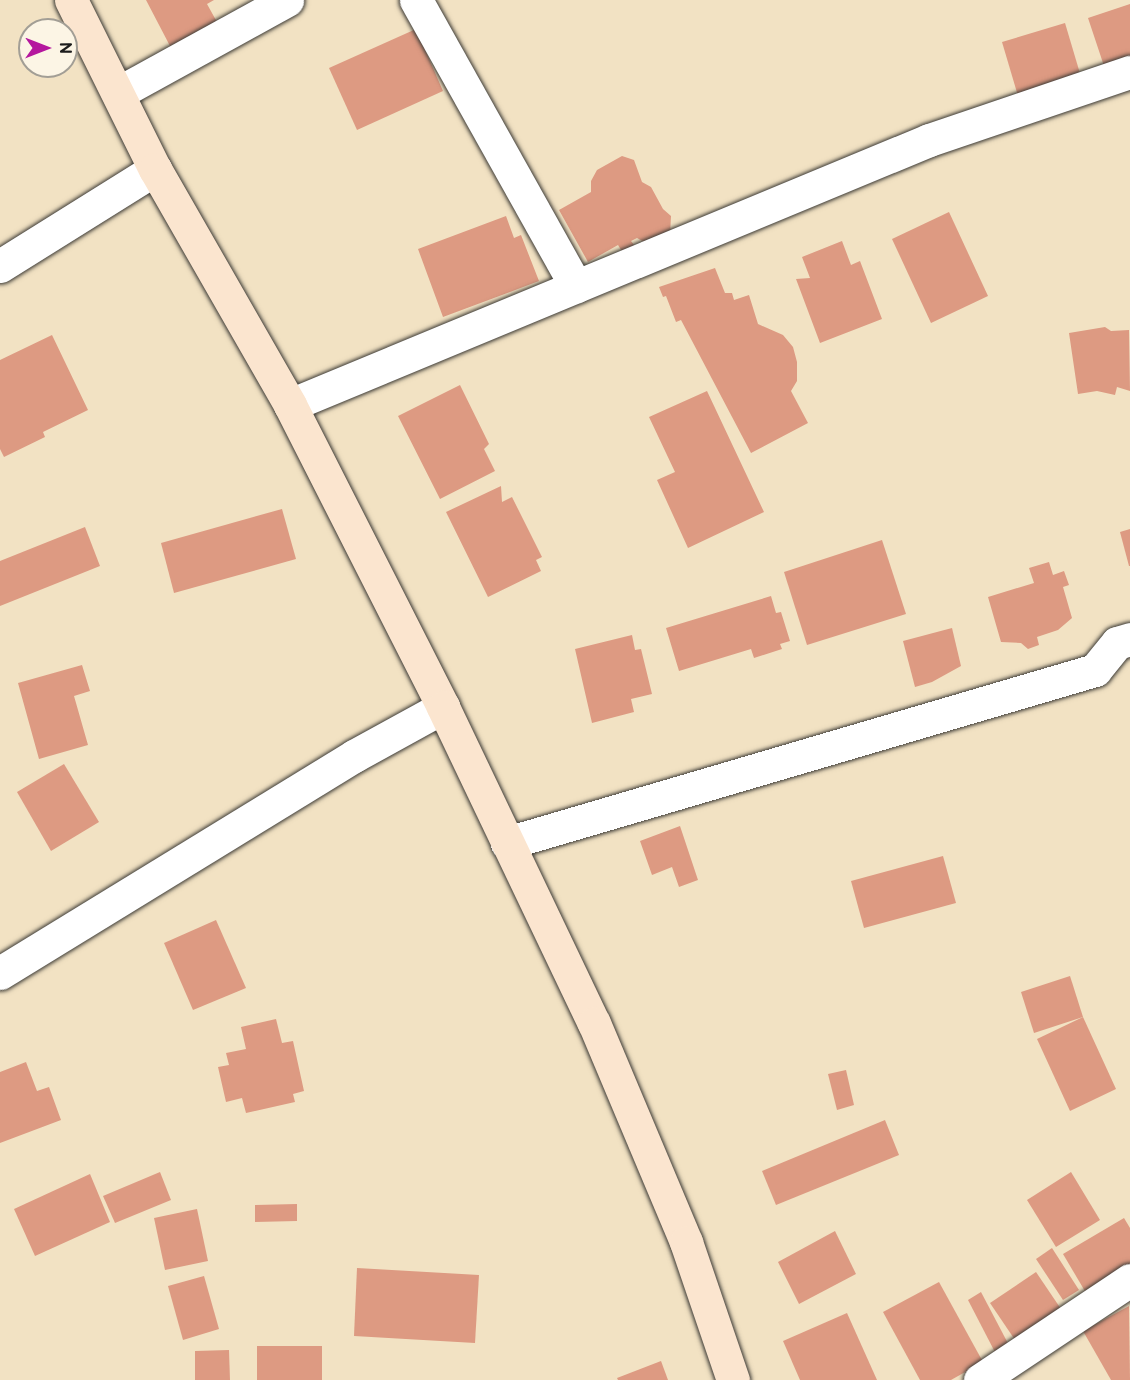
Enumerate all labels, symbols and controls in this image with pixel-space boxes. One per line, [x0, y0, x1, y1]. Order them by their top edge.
north arrow [18, 18, 78, 78]
text: N [55, 42, 74, 54]

